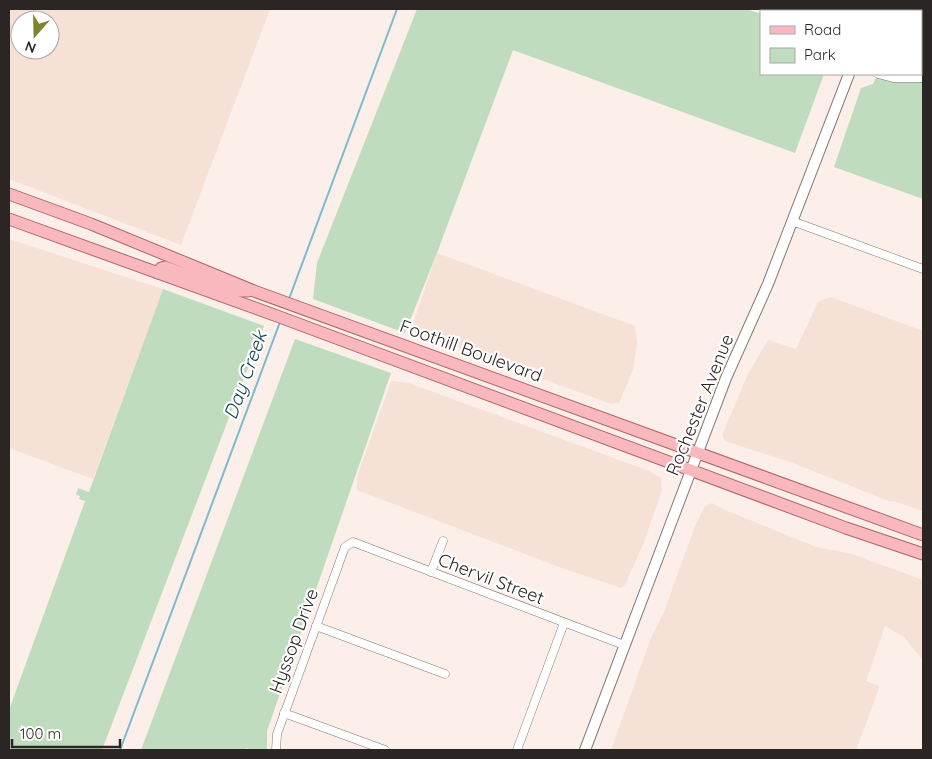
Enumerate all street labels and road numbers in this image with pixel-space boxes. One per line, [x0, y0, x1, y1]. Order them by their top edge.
street label: Foothill Boulevard [397, 314, 545, 387]
street label: Rochester Avenue [661, 331, 738, 479]
street label: Chervil Street [435, 548, 547, 609]
street label: Hyssop Drive [264, 585, 323, 696]

